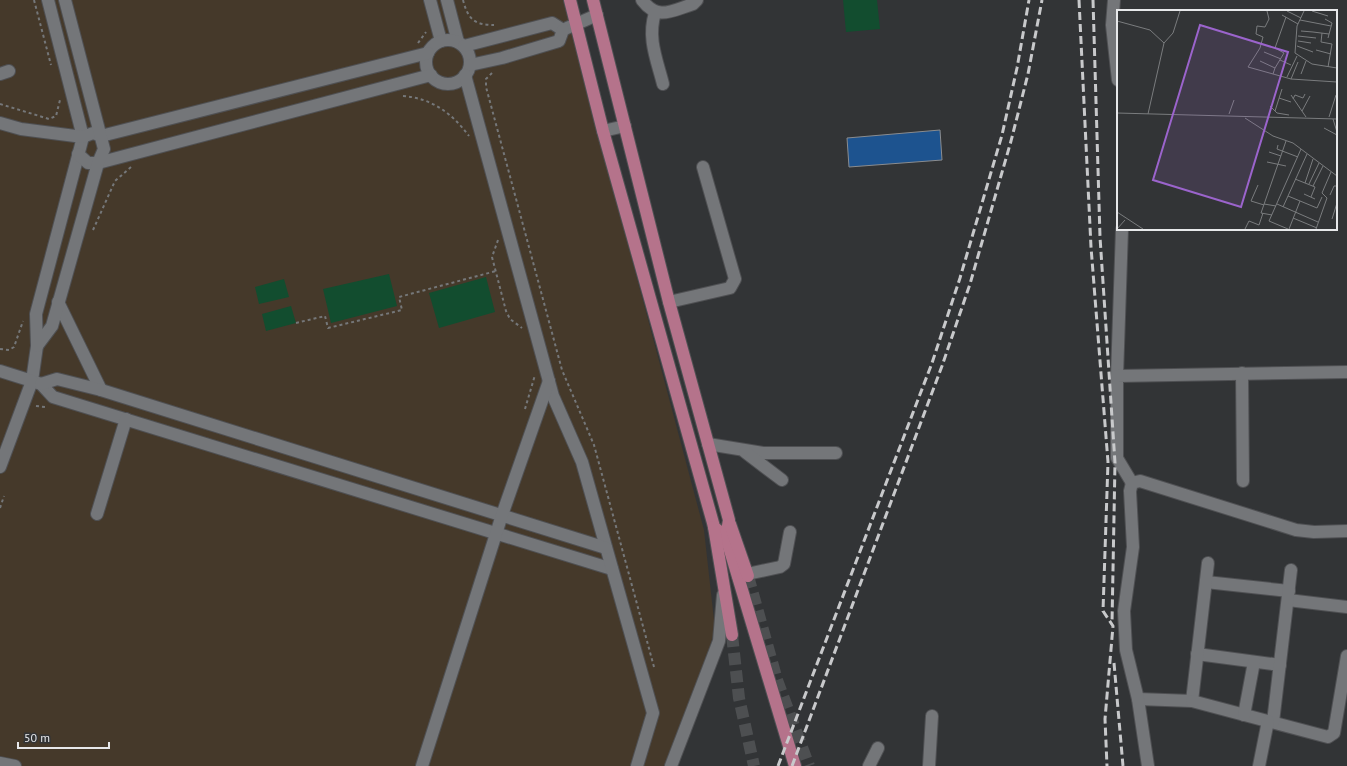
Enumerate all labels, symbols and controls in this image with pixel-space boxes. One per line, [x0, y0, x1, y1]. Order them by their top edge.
inset map [1117, 10, 1337, 230]
scale bar [18, 724, 109, 750]
text: 50 m [24, 730, 50, 745]

